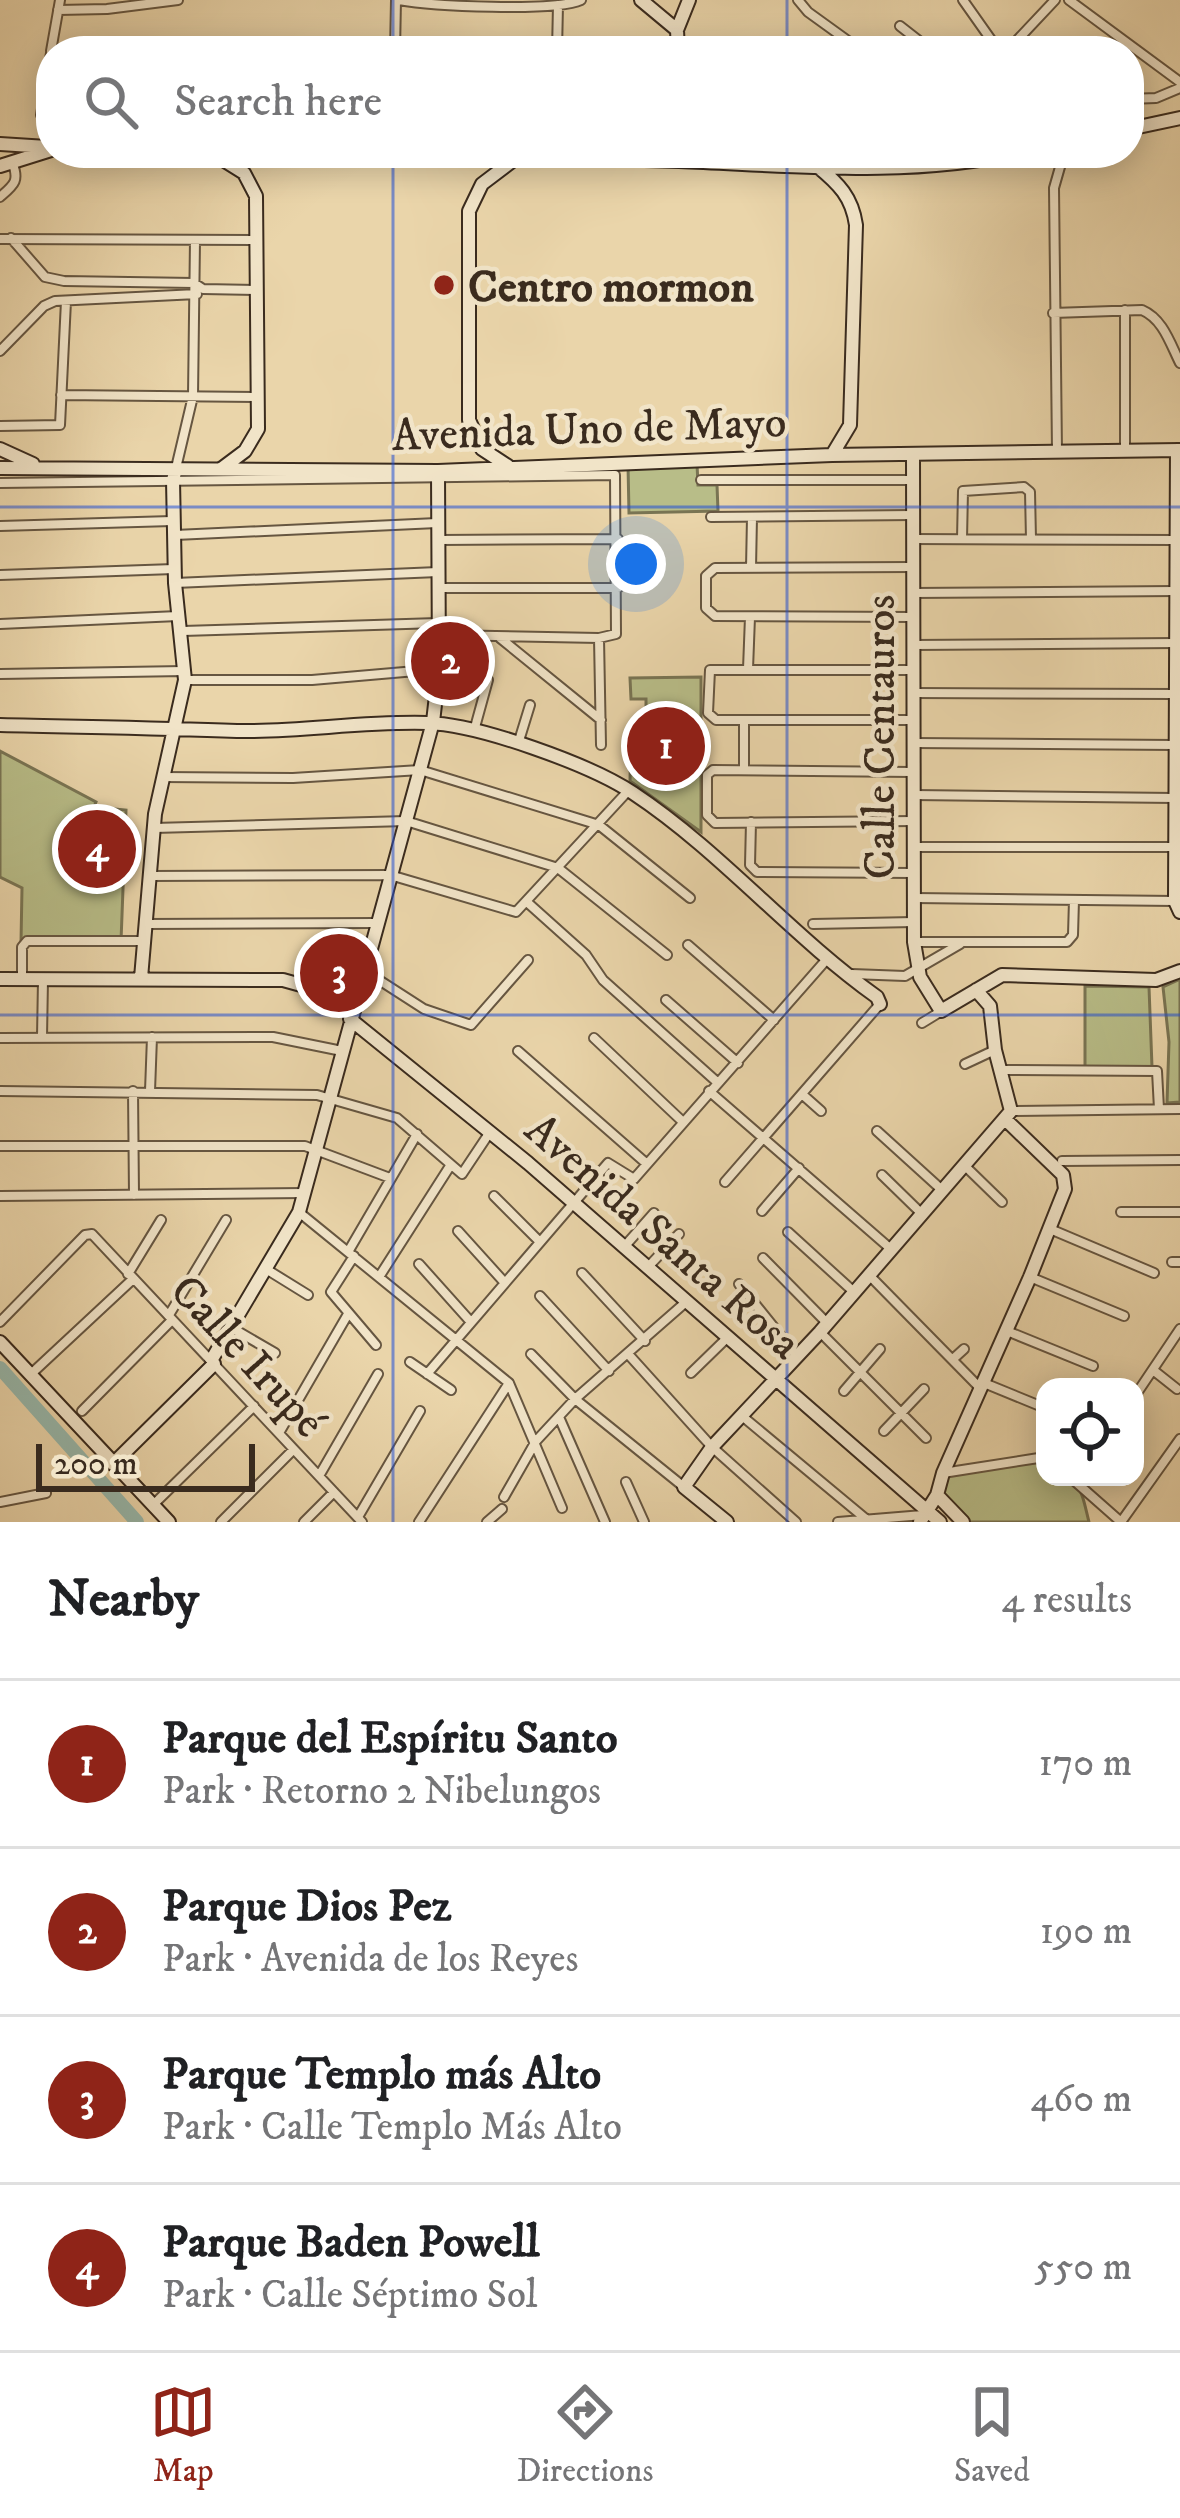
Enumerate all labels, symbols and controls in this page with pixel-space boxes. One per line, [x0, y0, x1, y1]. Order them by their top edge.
search box [36, 36, 1144, 168]
icon: search [78, 69, 144, 135]
text: Search here [174, 74, 382, 130]
place label: Centro mormon [468, 260, 754, 316]
marker: Centro mormon [431, 272, 457, 298]
street label: Avenida Uno de Mayo [391, 395, 787, 465]
your location [606, 534, 666, 594]
street label: Calle Centauros [853, 595, 909, 879]
pin: 2 [411, 616, 489, 706]
pin: 1 [627, 701, 705, 791]
pin: 4 [58, 804, 136, 894]
pin: 3 [300, 928, 378, 1018]
street label: Avenida Santa Rosa [513, 1102, 811, 1372]
street label: Calle Irupé [157, 1264, 337, 1450]
map controls [1036, 1378, 1144, 1486]
button: locate [1036, 1378, 1144, 1486]
scale bar [36, 1438, 255, 1491]
text: 200 m [54, 1444, 138, 1485]
text: Nearby [48, 1568, 199, 1632]
text: 4 results [1002, 1576, 1132, 1625]
text: Parque del Espíritu Santo [162, 1711, 618, 1767]
text: 1 [80, 1739, 94, 1788]
text: 170 m [1038, 1739, 1132, 1788]
text: Park · Retorno 2 Nibelungos [162, 1767, 601, 1816]
text: Parque Dios Pez [162, 1879, 451, 1935]
text: 2 [77, 1907, 97, 1956]
text: 190 m [1040, 1907, 1132, 1956]
text: Park · Avenida de los Reyes [162, 1935, 579, 1984]
text: Parque Templo más Alto [162, 2047, 601, 2103]
text: 3 [80, 2075, 94, 2124]
text: 460 m [1031, 2075, 1132, 2124]
text: Park · Calle Templo Más Alto [162, 2103, 622, 2152]
text: Parque Baden Powell [162, 2215, 539, 2271]
text: 4 [76, 2243, 98, 2292]
text: 550 m [1035, 2243, 1132, 2292]
text: Park · Calle Séptimo Sol [162, 2271, 537, 2320]
tab: Map [150, 2379, 216, 2492]
tab: Directions [517, 2379, 653, 2492]
tab: Saved [954, 2379, 1030, 2492]

